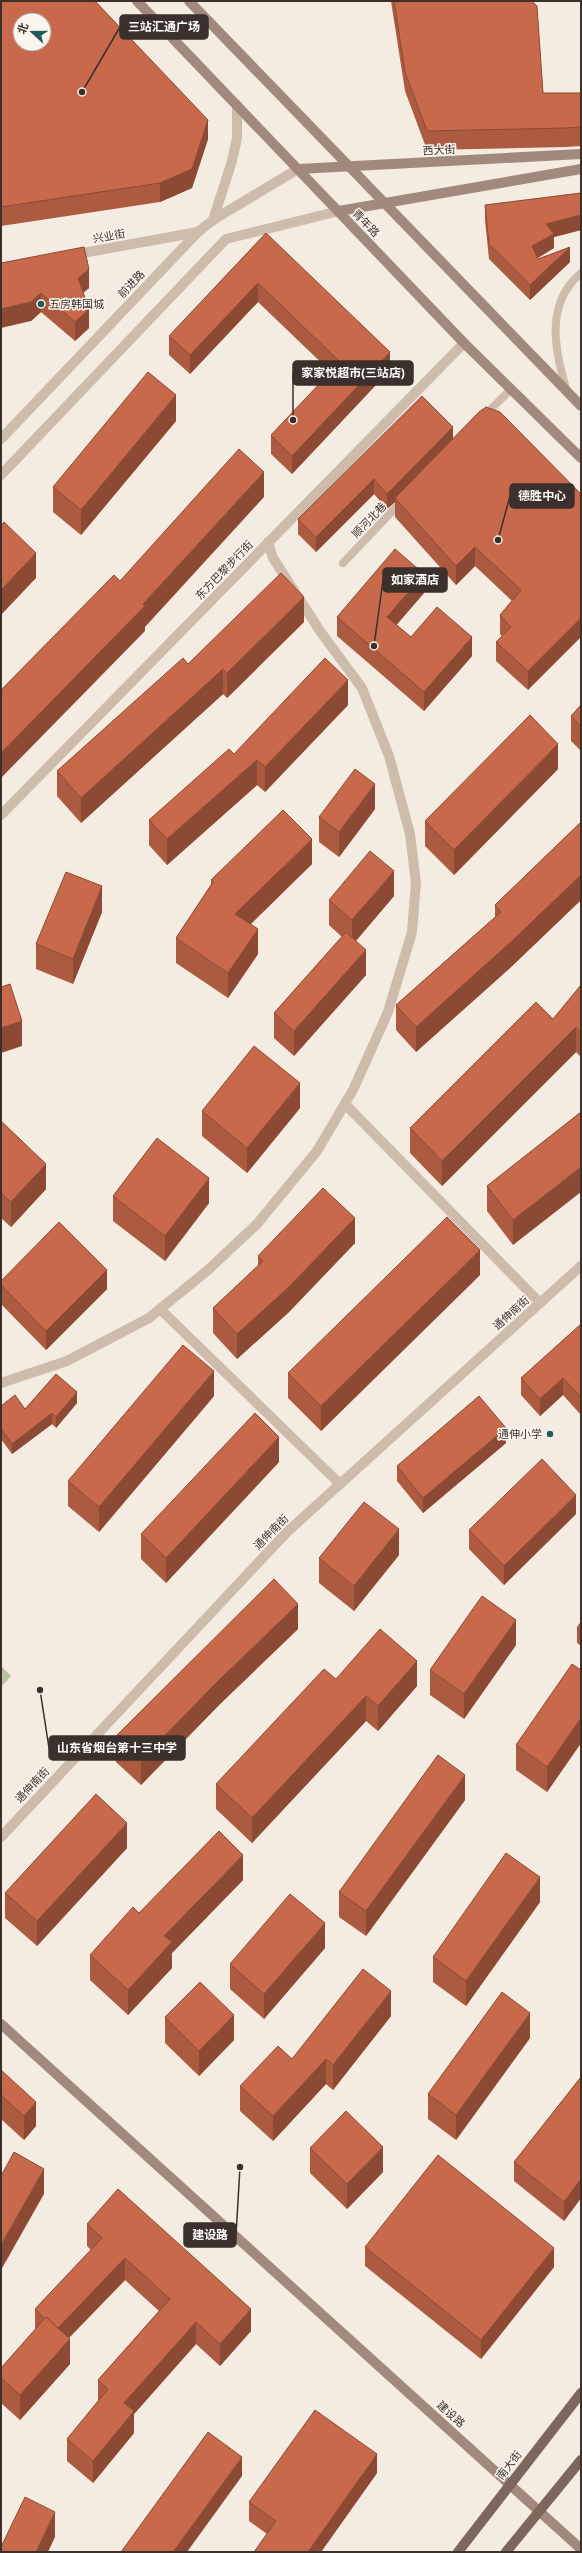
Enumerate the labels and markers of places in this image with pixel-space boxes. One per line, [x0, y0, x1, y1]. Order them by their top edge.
callout: 三站汇通广场 [120, 15, 208, 39]
place label: 五房韩国城 [49, 298, 104, 311]
marker: 五房韩国城 [36, 299, 46, 309]
callout: 家家悦超市(三站店) [293, 361, 413, 385]
callout: 德胜中心 [510, 484, 574, 508]
callout: 如家酒店 [383, 568, 447, 592]
place label: 通伸小学 [498, 1428, 542, 1441]
marker: 通伸小学 [545, 1429, 555, 1439]
callout: 山东省烟台第十三中学 [49, 1736, 185, 1760]
callout: 建设路 [184, 2223, 236, 2247]

